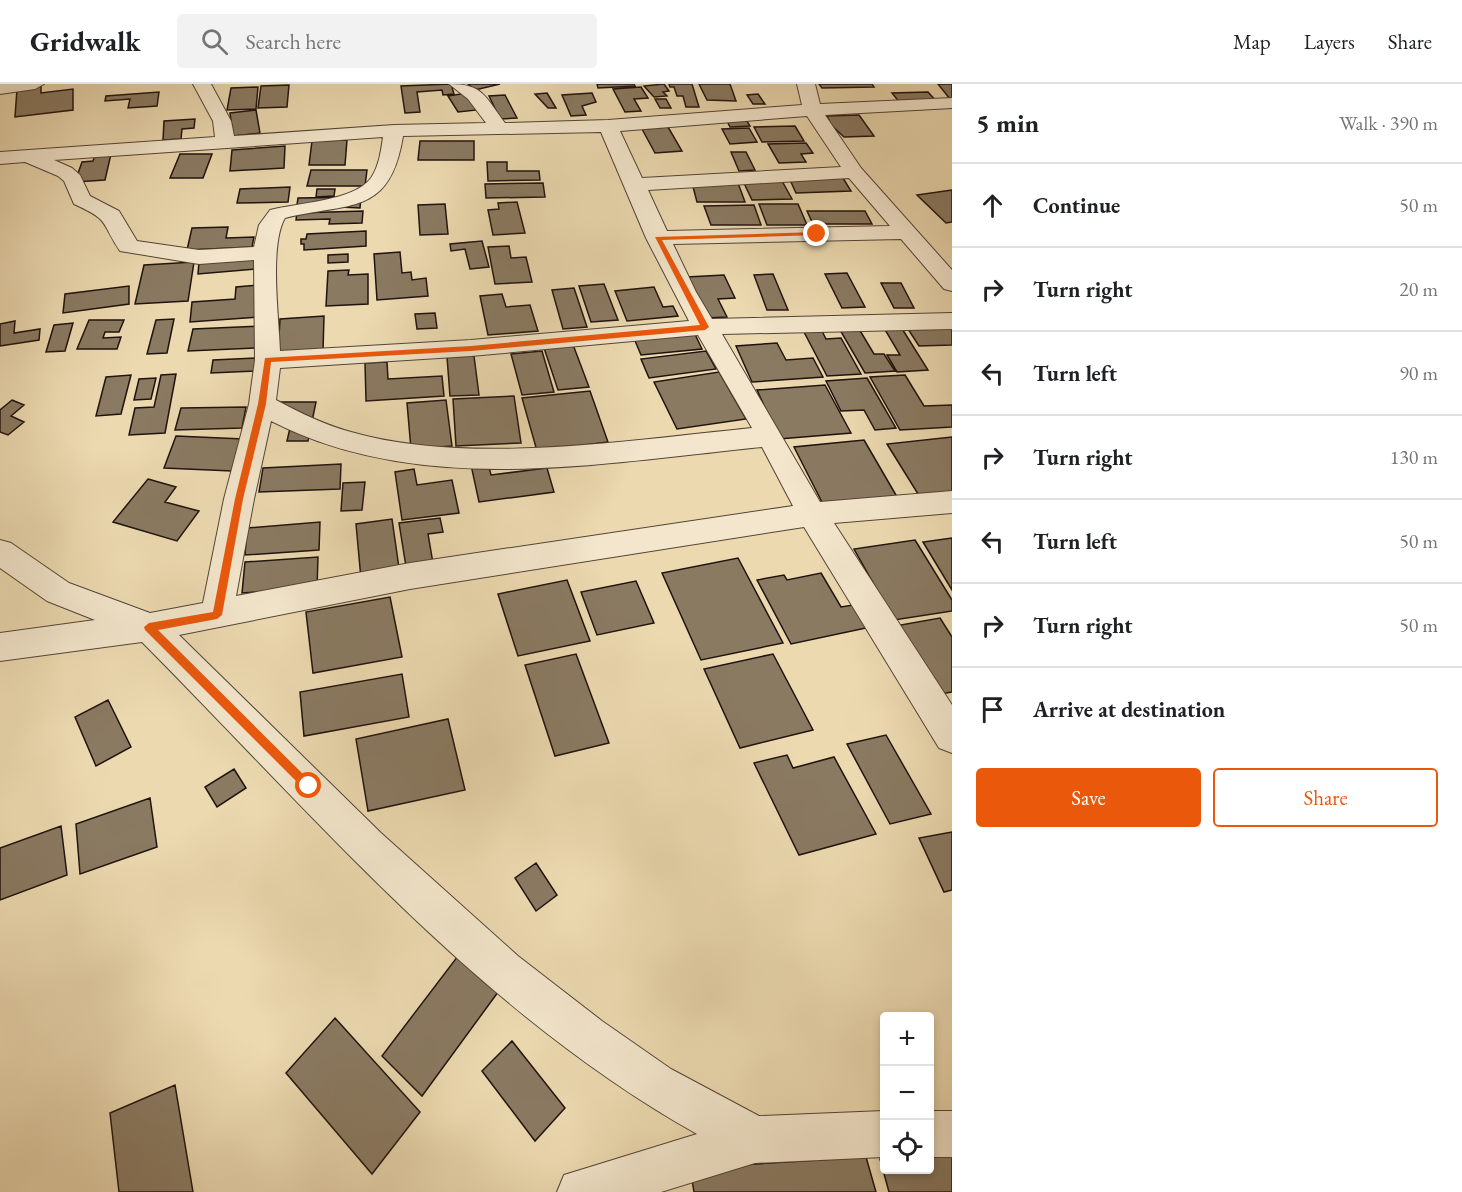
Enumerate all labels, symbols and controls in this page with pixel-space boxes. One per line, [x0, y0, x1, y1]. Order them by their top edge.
search box [177, 14, 597, 68]
text: Gridwalk [30, 23, 141, 59]
icon: search [198, 25, 231, 58]
text: Search here [246, 27, 341, 56]
text: Map [1233, 28, 1271, 55]
text: Layers [1304, 28, 1355, 55]
text: Share [1388, 28, 1432, 55]
text: 5 min [976, 106, 1039, 140]
text: Walk · 390 m [1339, 110, 1438, 136]
icon: ahead [976, 189, 1009, 222]
text: Continue [1033, 191, 1120, 220]
text: 50 m [1399, 192, 1438, 218]
route end [803, 220, 829, 246]
icon: right [976, 273, 1009, 306]
text: Turn right [1033, 275, 1132, 304]
text: 20 m [1399, 276, 1438, 302]
icon: left [976, 357, 1009, 390]
text: Turn left [1033, 359, 1117, 388]
text: 90 m [1399, 360, 1438, 386]
icon: right [976, 441, 1009, 474]
text: Turn right [1033, 443, 1132, 472]
text: 130 m [1390, 444, 1438, 470]
icon: left [976, 525, 1009, 558]
text: Turn left [1033, 527, 1117, 556]
text: 50 m [1399, 528, 1438, 554]
icon: right [976, 609, 1009, 642]
text: Turn right [1033, 611, 1132, 640]
text: 50 m [1399, 612, 1438, 638]
icon: arrive [976, 693, 1009, 726]
text: Arrive at destination [1033, 695, 1225, 724]
button: Save [976, 768, 1201, 827]
button: Share [1213, 768, 1438, 827]
route start [295, 772, 321, 798]
map controls [880, 1012, 934, 1174]
button: + [880, 1012, 934, 1066]
button: − [880, 1066, 934, 1120]
button: locate [880, 1120, 934, 1174]

